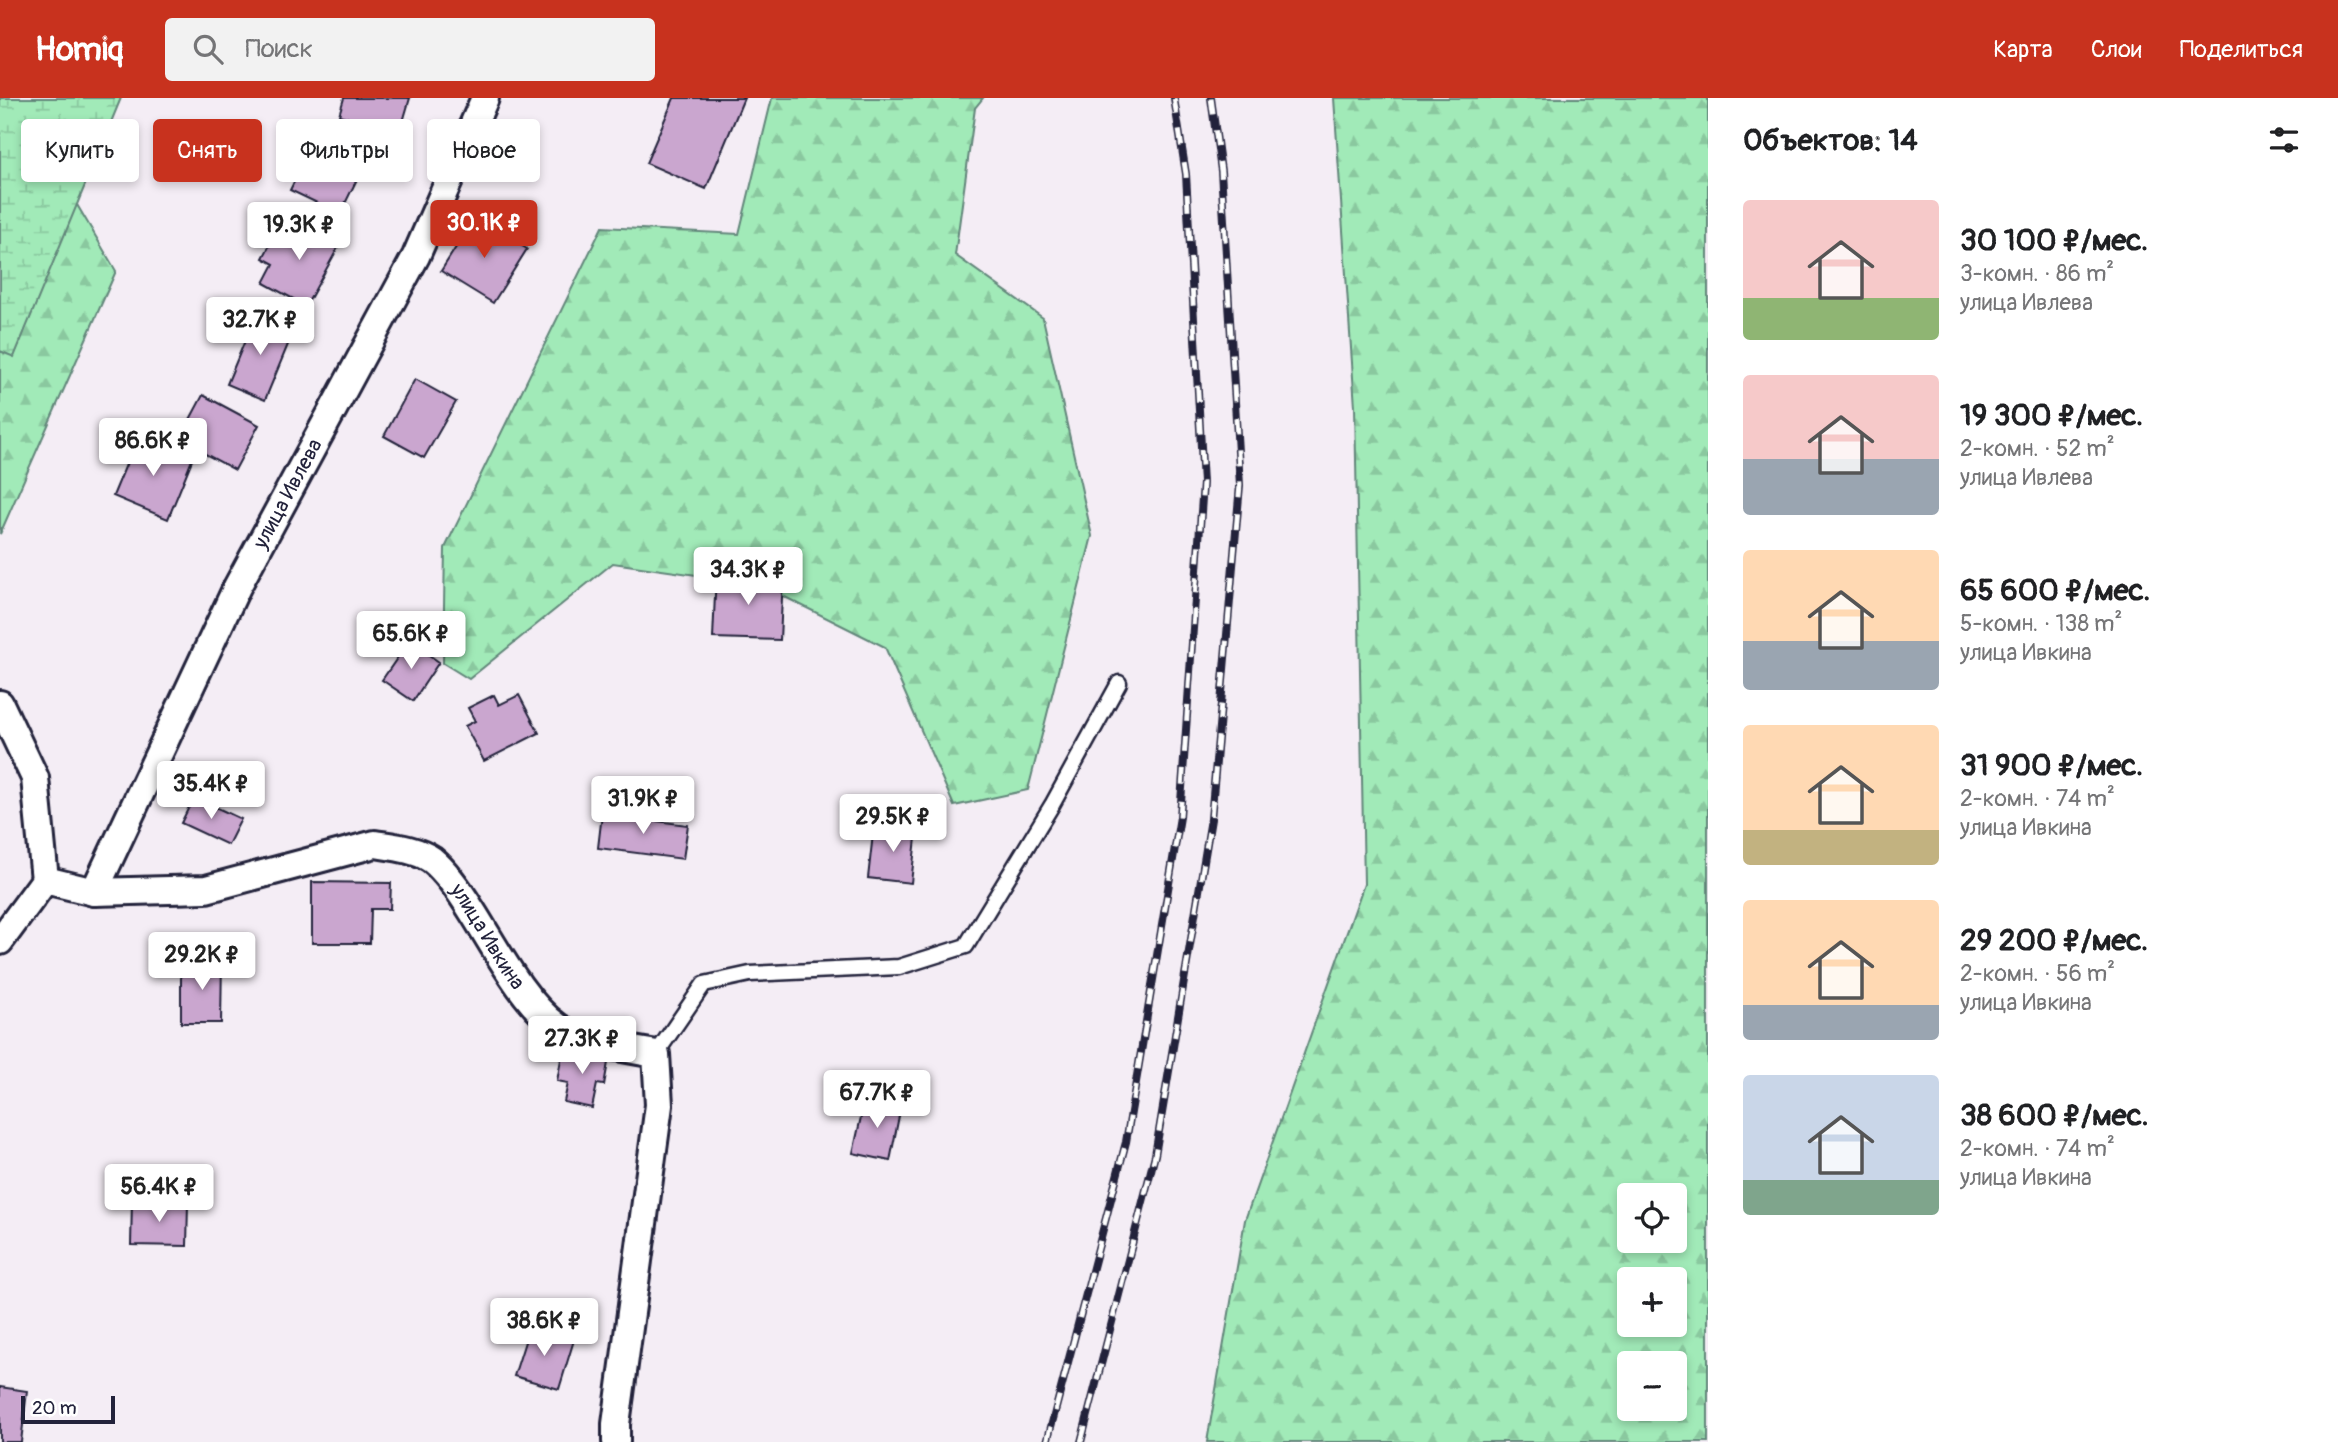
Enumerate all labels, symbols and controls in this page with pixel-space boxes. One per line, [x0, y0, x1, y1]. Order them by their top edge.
search box [165, 18, 655, 81]
text: Homiq [35, 29, 123, 70]
icon: search [189, 30, 227, 68]
text: Поиск [245, 33, 313, 65]
text: Карта [1993, 35, 2053, 64]
text: Слои [2091, 35, 2142, 64]
text: Поделиться [2180, 35, 2303, 64]
chip: Купить [21, 119, 139, 182]
chip: Снять [153, 119, 262, 182]
chip: Фильтры [276, 119, 413, 182]
chip: Новое [427, 119, 540, 182]
icon: filters [2265, 121, 2303, 159]
text: Объектов: 14 [1743, 122, 1918, 159]
pin: 30.1K ₽ [419, 200, 549, 260]
pin: 19.3K ₽ [234, 202, 364, 262]
text: 30.1K ₽ [446, 208, 522, 237]
text: 19.3K ₽ [263, 210, 335, 239]
text: 30 100 ₽/мес. [1960, 222, 2148, 259]
icon: home [1799, 228, 1883, 312]
text: 3-комн. · 86 m² [1960, 259, 2114, 288]
text: улица Ивлева [1960, 288, 2093, 317]
pin: 32.7K ₽ [195, 298, 325, 357]
text: 32.7K ₽ [222, 305, 298, 334]
text: 19 300 ₽/мес. [1960, 397, 2143, 434]
icon: home [1799, 403, 1883, 487]
pin: 86.6K ₽ [88, 418, 218, 478]
text: 86.6K ₽ [115, 426, 191, 455]
street label: улица Ивлева [246, 434, 328, 554]
text: 2-комн. · 52 m² [1960, 434, 2115, 463]
text: улица Ивлева [1960, 463, 2093, 492]
pin: 34.3K ₽ [683, 547, 813, 607]
text: 34.3K ₽ [710, 555, 786, 584]
text: 65 600 ₽/мес. [1960, 572, 2150, 609]
icon: home [1799, 578, 1883, 662]
text: 5-комн. · 138 m² [1960, 609, 2122, 638]
pin: 65.6K ₽ [346, 612, 476, 671]
text: 65.6K ₽ [373, 619, 449, 648]
text: улица Ивкина [1960, 638, 2092, 667]
text: 31 900 ₽/мес. [1960, 747, 2143, 784]
icon: home [1799, 753, 1883, 837]
pin: 35.4K ₽ [146, 762, 276, 821]
text: 35.4K ₽ [173, 769, 249, 798]
pin: 31.9K ₽ [578, 776, 708, 836]
text: 31.9K ₽ [607, 784, 679, 813]
text: 2-комн. · 74 m² [1960, 784, 2115, 813]
pin: 29.5K ₽ [828, 794, 958, 854]
text: 29.5K ₽ [856, 802, 930, 831]
text: улица Ивкина [1960, 813, 2092, 842]
street label: улица Ивкина [444, 877, 531, 995]
text: 29 200 ₽/мес. [1960, 922, 2148, 959]
icon: home [1799, 928, 1883, 1012]
pin: 29.2K ₽ [137, 932, 267, 992]
text: 29.2K ₽ [164, 940, 240, 969]
text: 2-комн. · 56 m² [1960, 959, 2115, 988]
text: улица Ивкина [1960, 988, 2092, 1017]
pin: 27.3K ₽ [517, 1016, 647, 1076]
text: 27.3K ₽ [544, 1024, 620, 1053]
pin: 67.7K ₽ [812, 1070, 942, 1130]
text: 67.7K ₽ [839, 1078, 915, 1107]
text: 38 600 ₽/мес. [1960, 1097, 2148, 1134]
icon: home [1799, 1103, 1883, 1187]
text: 2-комн. · 74 m² [1960, 1134, 2115, 1163]
text: улица Ивкина [1960, 1163, 2092, 1192]
pin: 56.4K ₽ [94, 1164, 224, 1224]
text: 56.4K ₽ [121, 1172, 197, 1201]
map controls [1617, 1183, 1687, 1421]
button: locate [1617, 1183, 1687, 1253]
button: + [1617, 1267, 1687, 1337]
pin: 38.6K ₽ [479, 1298, 609, 1358]
text: 38.6K ₽ [506, 1306, 582, 1335]
button: − [1617, 1351, 1687, 1421]
scale bar [21, 1393, 116, 1425]
text: 20 m [32, 1396, 77, 1420]

